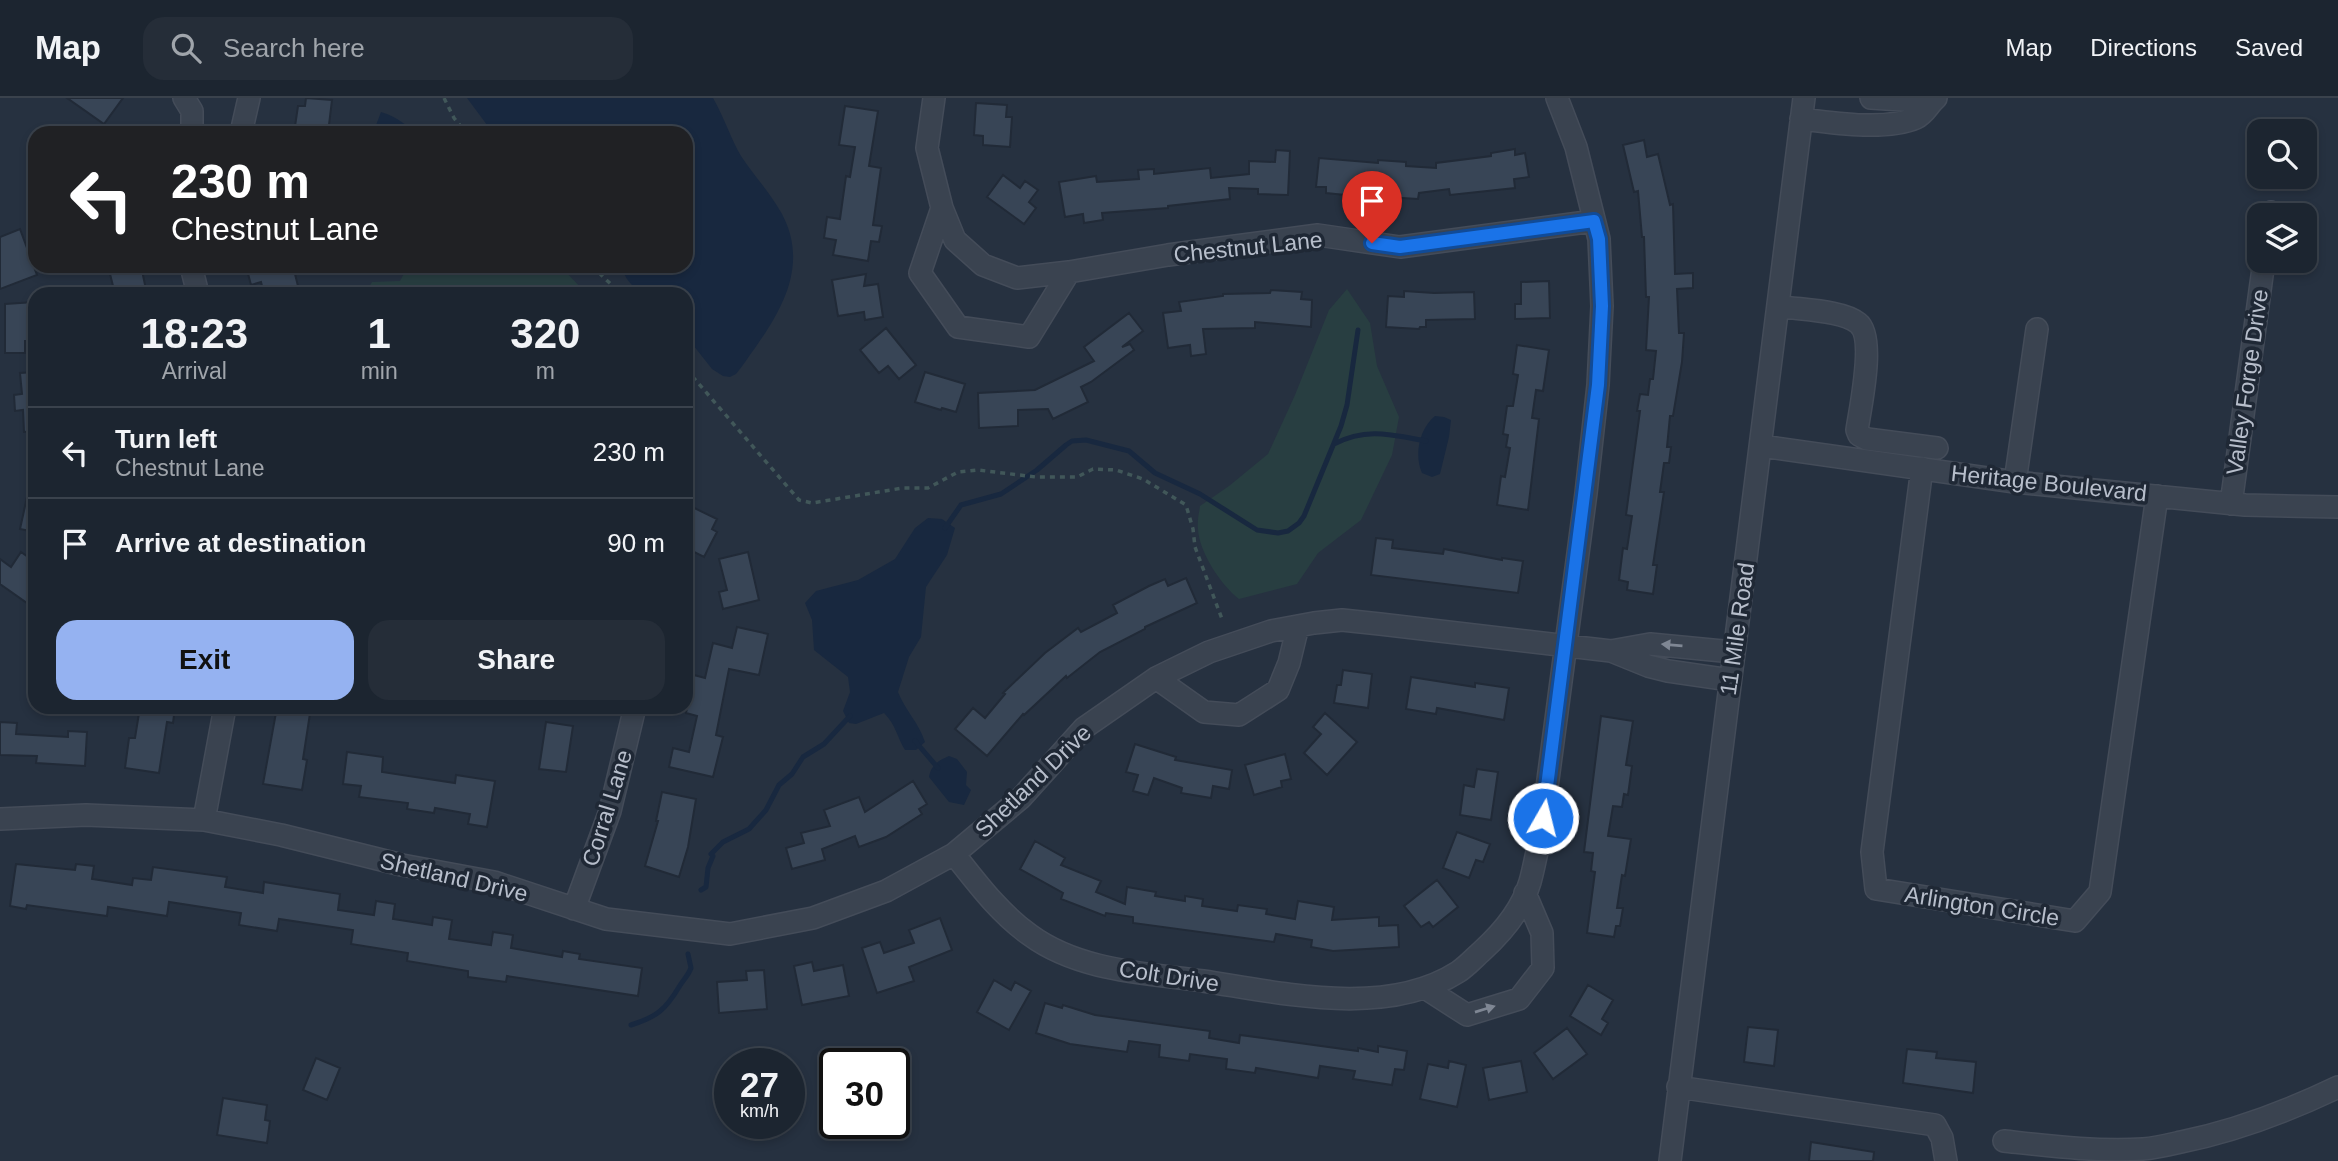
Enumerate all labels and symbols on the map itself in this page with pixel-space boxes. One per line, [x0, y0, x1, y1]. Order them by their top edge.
pin [1342, 171, 1402, 243]
street label: Chestnut Lane [1172, 226, 1324, 268]
street label: Valley Forge Drive [2221, 287, 2273, 477]
street label: Heritage Boulevard [1950, 460, 2148, 506]
street label: 11 Mile Road [1715, 561, 1759, 697]
one-way arrow [1661, 639, 1683, 650]
street label: Shetland Drive [970, 719, 1096, 843]
street label: Corral Lane [577, 747, 637, 869]
position arrow [1506, 781, 1580, 855]
street label: Shetland Drive [378, 847, 530, 907]
street label: Arlington Circle [1903, 881, 2061, 931]
street label: Colt Drive [1117, 955, 1221, 997]
one-way arrow [1474, 1004, 1495, 1014]
speed limit sign: 30 [819, 1048, 910, 1139]

